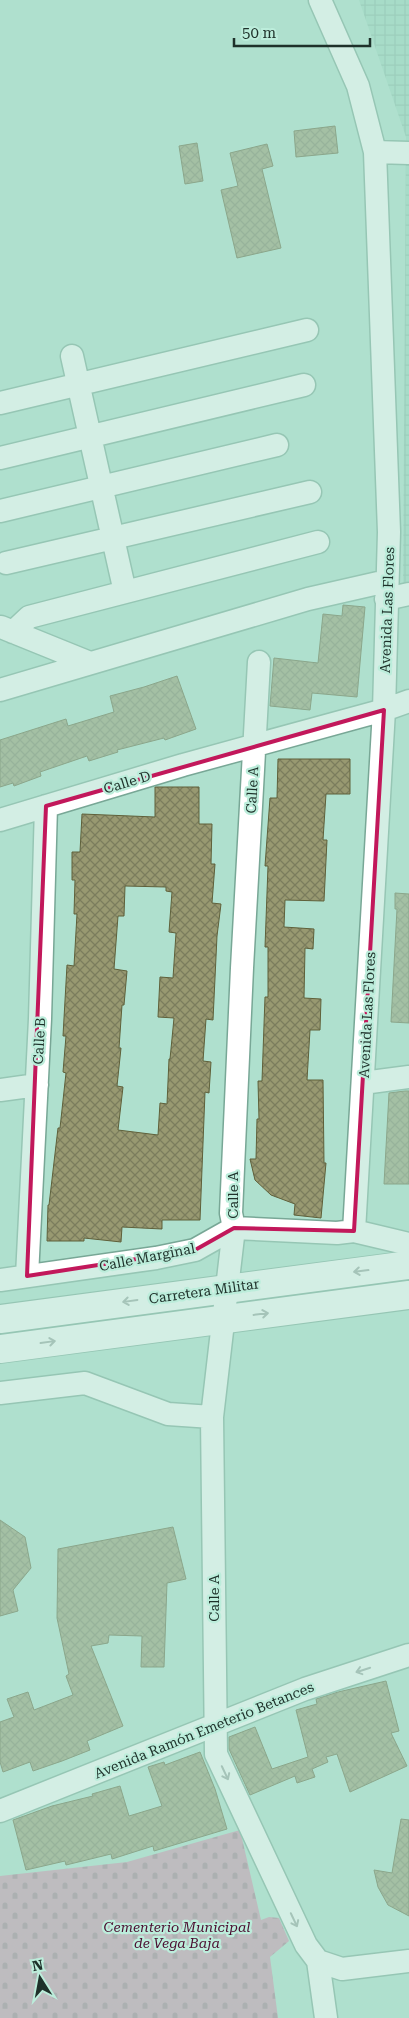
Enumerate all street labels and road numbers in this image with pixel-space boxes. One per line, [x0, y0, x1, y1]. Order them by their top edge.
street label: Avenida Las Flores [377, 546, 397, 673]
street label: Calle A [243, 766, 261, 814]
street label: Calle D [102, 767, 153, 797]
street label: Avenida Las Flores [356, 951, 378, 1079]
street label: Calle B [30, 1017, 48, 1065]
street label: Calle A [225, 1171, 241, 1219]
street label: Calle Marginal [98, 1240, 197, 1274]
street label: Carretera Militar [148, 1275, 260, 1307]
street label: Calle A [206, 1574, 222, 1622]
street label: Avenida Ramón Emeterio Betances [92, 1678, 316, 1781]

